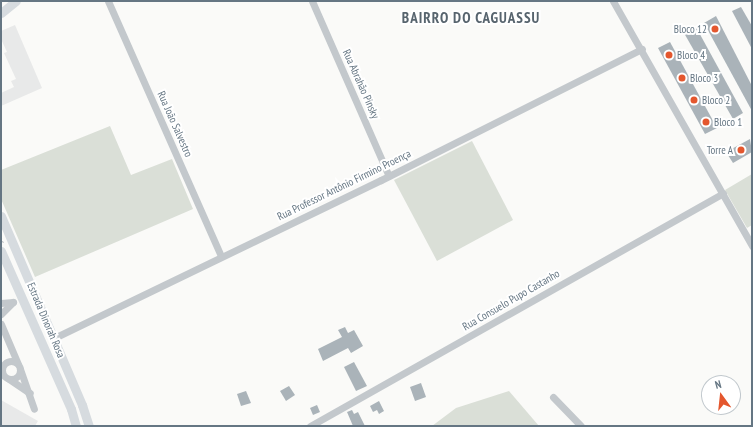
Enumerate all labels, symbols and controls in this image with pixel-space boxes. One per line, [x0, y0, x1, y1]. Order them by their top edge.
district label: BAIRRO DO CAGUASSU [402, 9, 540, 27]
place label: Bloco 12 [674, 22, 707, 36]
marker: Bloco 12 [710, 24, 720, 34]
street label: Rua Abrahão Pinsky [340, 47, 382, 121]
place label: Bloco 4 [677, 48, 705, 62]
marker: Bloco 4 [664, 50, 674, 60]
place label: Bloco 3 [690, 71, 718, 85]
marker: Bloco 3 [677, 73, 687, 83]
street label: Rua João Salvestro [155, 89, 195, 159]
place label: Bloco 2 [702, 93, 730, 107]
marker: Bloco 2 [689, 95, 699, 105]
place label: Bloco 1 [714, 115, 742, 129]
marker: Bloco 1 [701, 117, 711, 127]
place label: Torre A [706, 143, 733, 157]
marker: Torre A [736, 145, 746, 155]
street label: Rua Professor Antônio Firmino Proença [275, 147, 413, 223]
street label: Rua Consuelo Pupo Castanho [460, 267, 562, 333]
street label: Estrada Dinorah Rosa [24, 280, 68, 360]
north arrow [701, 375, 741, 415]
text: N [713, 377, 723, 392]

